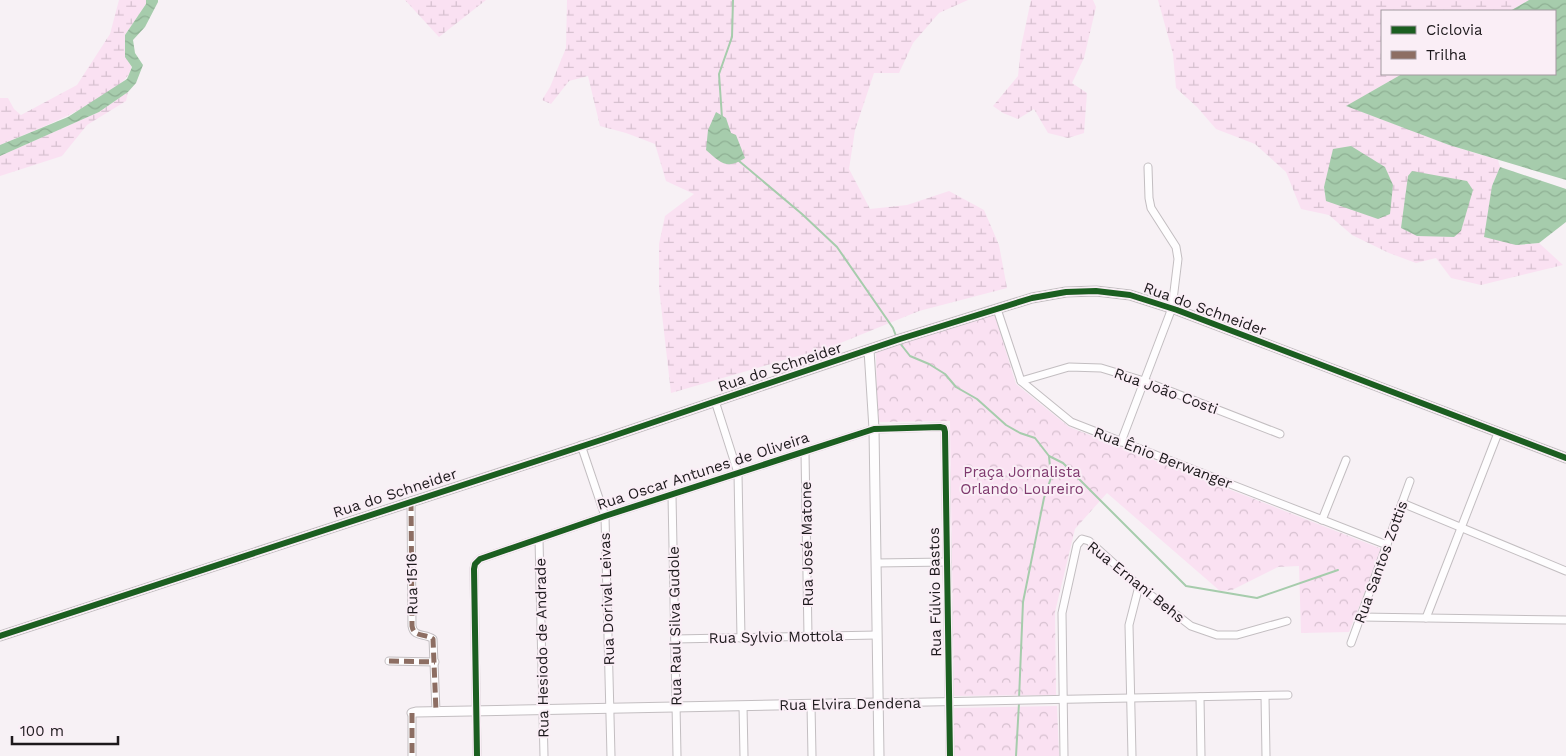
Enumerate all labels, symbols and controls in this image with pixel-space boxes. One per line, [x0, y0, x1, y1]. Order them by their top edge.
legend [1381, 10, 1556, 75]
text: Ciclovia [1426, 21, 1483, 39]
text: Trilha [1426, 46, 1467, 64]
street label: Rua do Schneider [1141, 278, 1269, 340]
street label: Rua do Schneider [716, 338, 844, 396]
street label: Rua João Costi [1112, 364, 1220, 418]
street label: Rua Ênio Berwanger [1091, 423, 1235, 493]
street label: Rua Oscar Antunes de Oliveira [595, 428, 812, 514]
park label: Praça Jornalista Orlando Loureiro [960, 463, 1084, 498]
street label: Rua do Schneider [331, 464, 459, 522]
street label: Rua José Matone [797, 481, 817, 607]
street label: Rua Santos Zottis [1350, 498, 1412, 626]
street label: Rua Fúlvio Bastos [925, 527, 945, 657]
street label: Rua Dorival Leivas [596, 532, 618, 666]
street label: Rua Ernani Behs [1084, 537, 1188, 627]
street label: Rua Raul Silva Gudole [665, 546, 685, 706]
street label: Rua 1516 [402, 553, 422, 615]
street label: Rua Hesiodo de Andrade [531, 558, 553, 738]
street label: Rua Sylvio Mottola [708, 627, 844, 647]
street label: Rua Elvira Dendena [779, 694, 922, 714]
scale bar [12, 714, 119, 746]
text: 100 m [20, 722, 64, 740]

